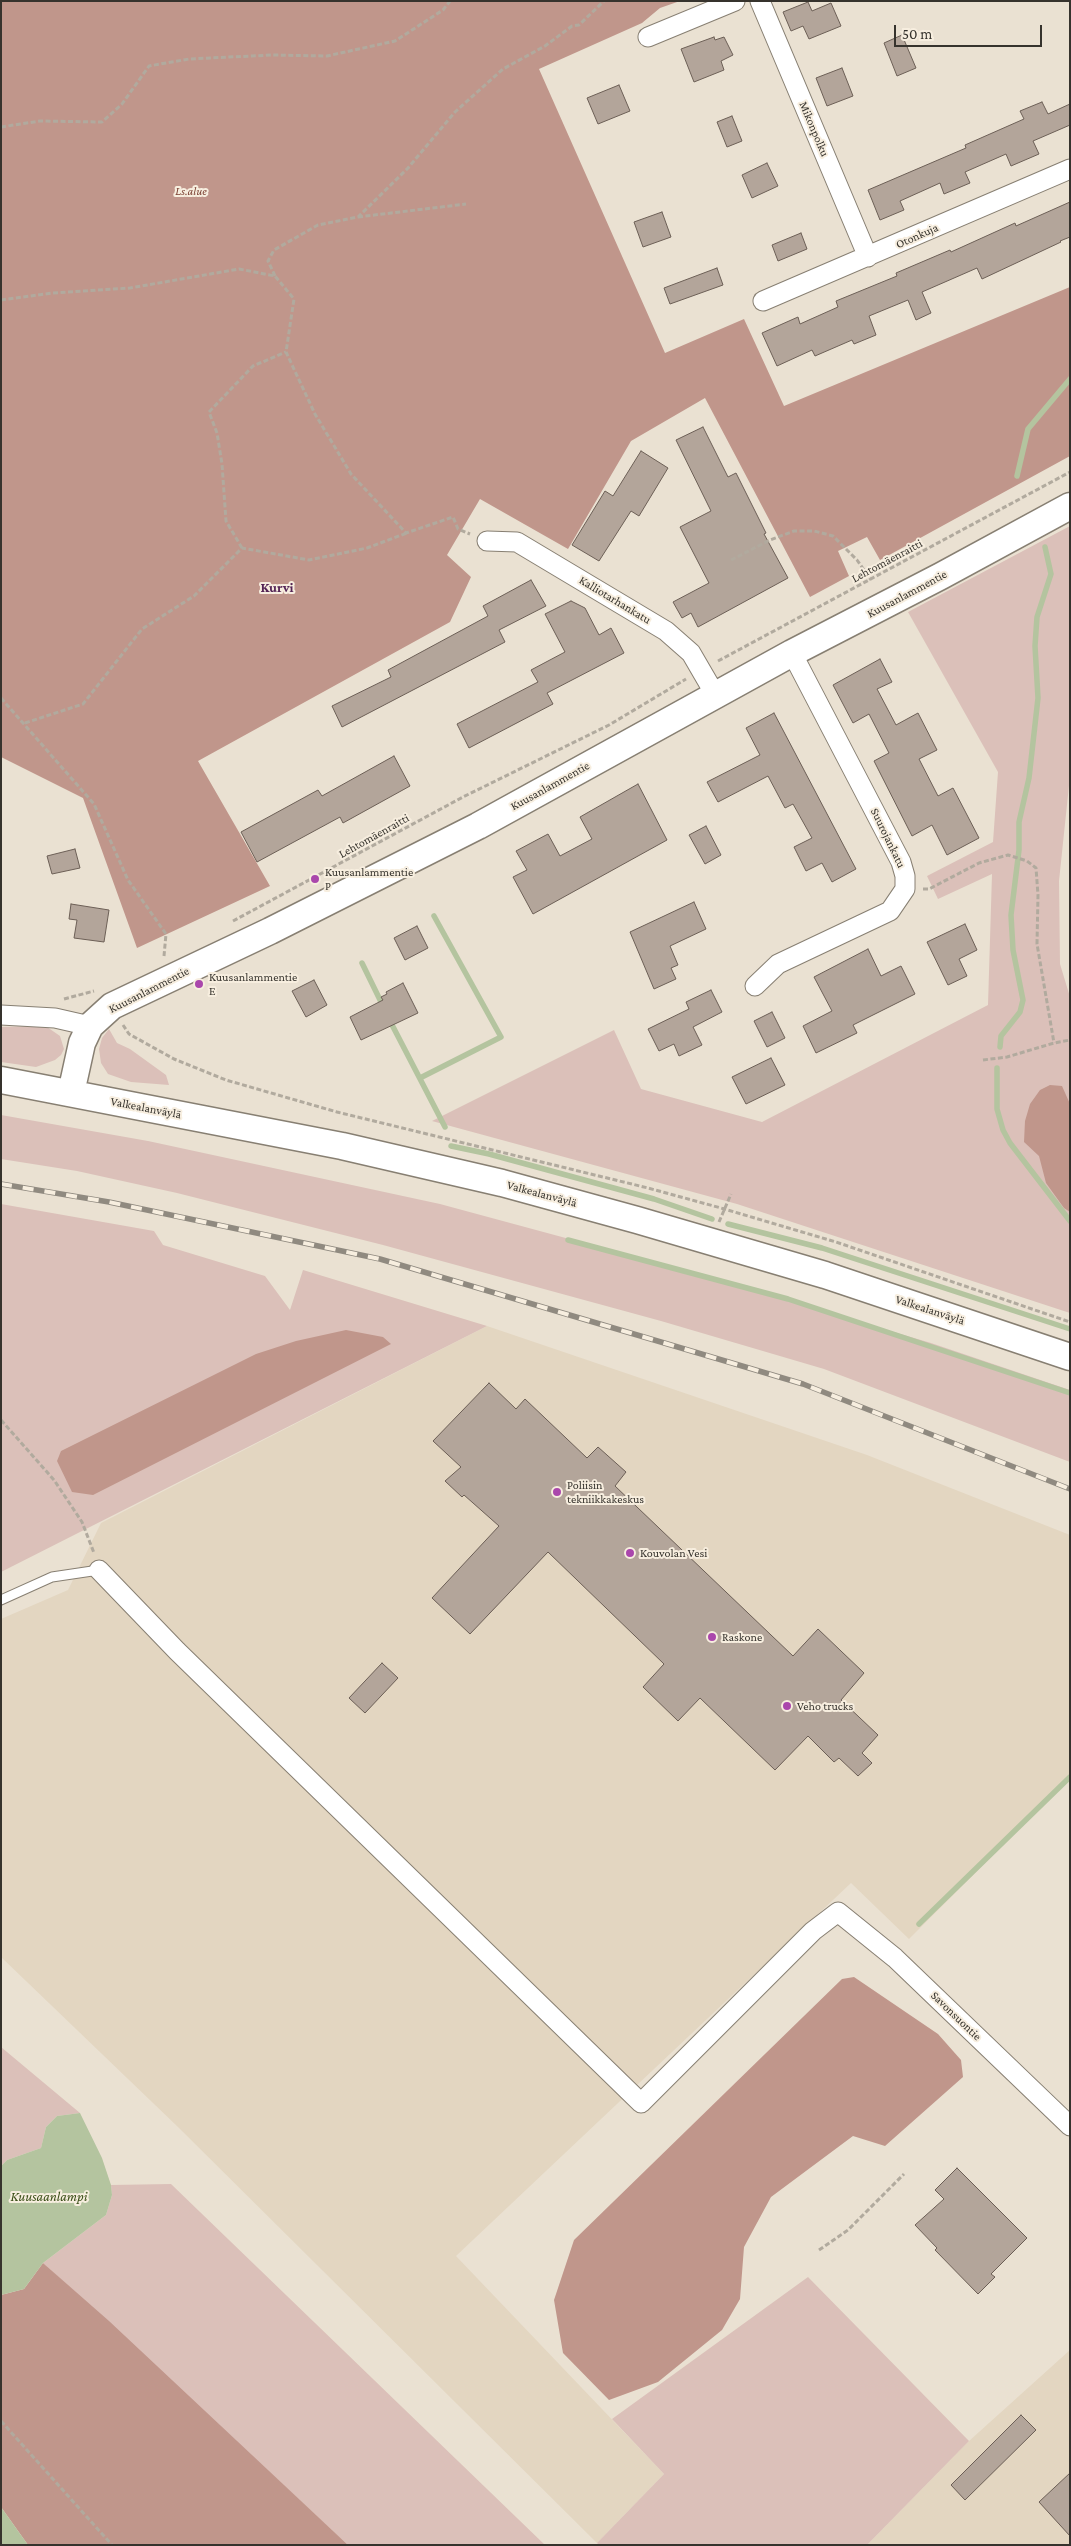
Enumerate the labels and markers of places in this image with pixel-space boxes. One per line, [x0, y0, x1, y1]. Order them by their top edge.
place label: Kuusanlammentie P [325, 865, 413, 893]
marker: Kuusanlammentie P [309, 873, 321, 885]
place label: Kuusanlammentie E [209, 970, 297, 998]
marker: Kuusanlammentie E [193, 978, 205, 990]
place label: Poliisin tekniikkakeskus [567, 1478, 644, 1506]
marker: Poliisin tekniikkakeskus [551, 1486, 563, 1498]
place label: Kouvolan Vesi [640, 1546, 707, 1560]
marker: Kouvolan Vesi [624, 1547, 636, 1559]
place label: Raskone [722, 1630, 762, 1644]
marker: Raskone [706, 1631, 718, 1643]
place label: Veho trucks [797, 1699, 853, 1713]
marker: Veho trucks [781, 1700, 793, 1712]

